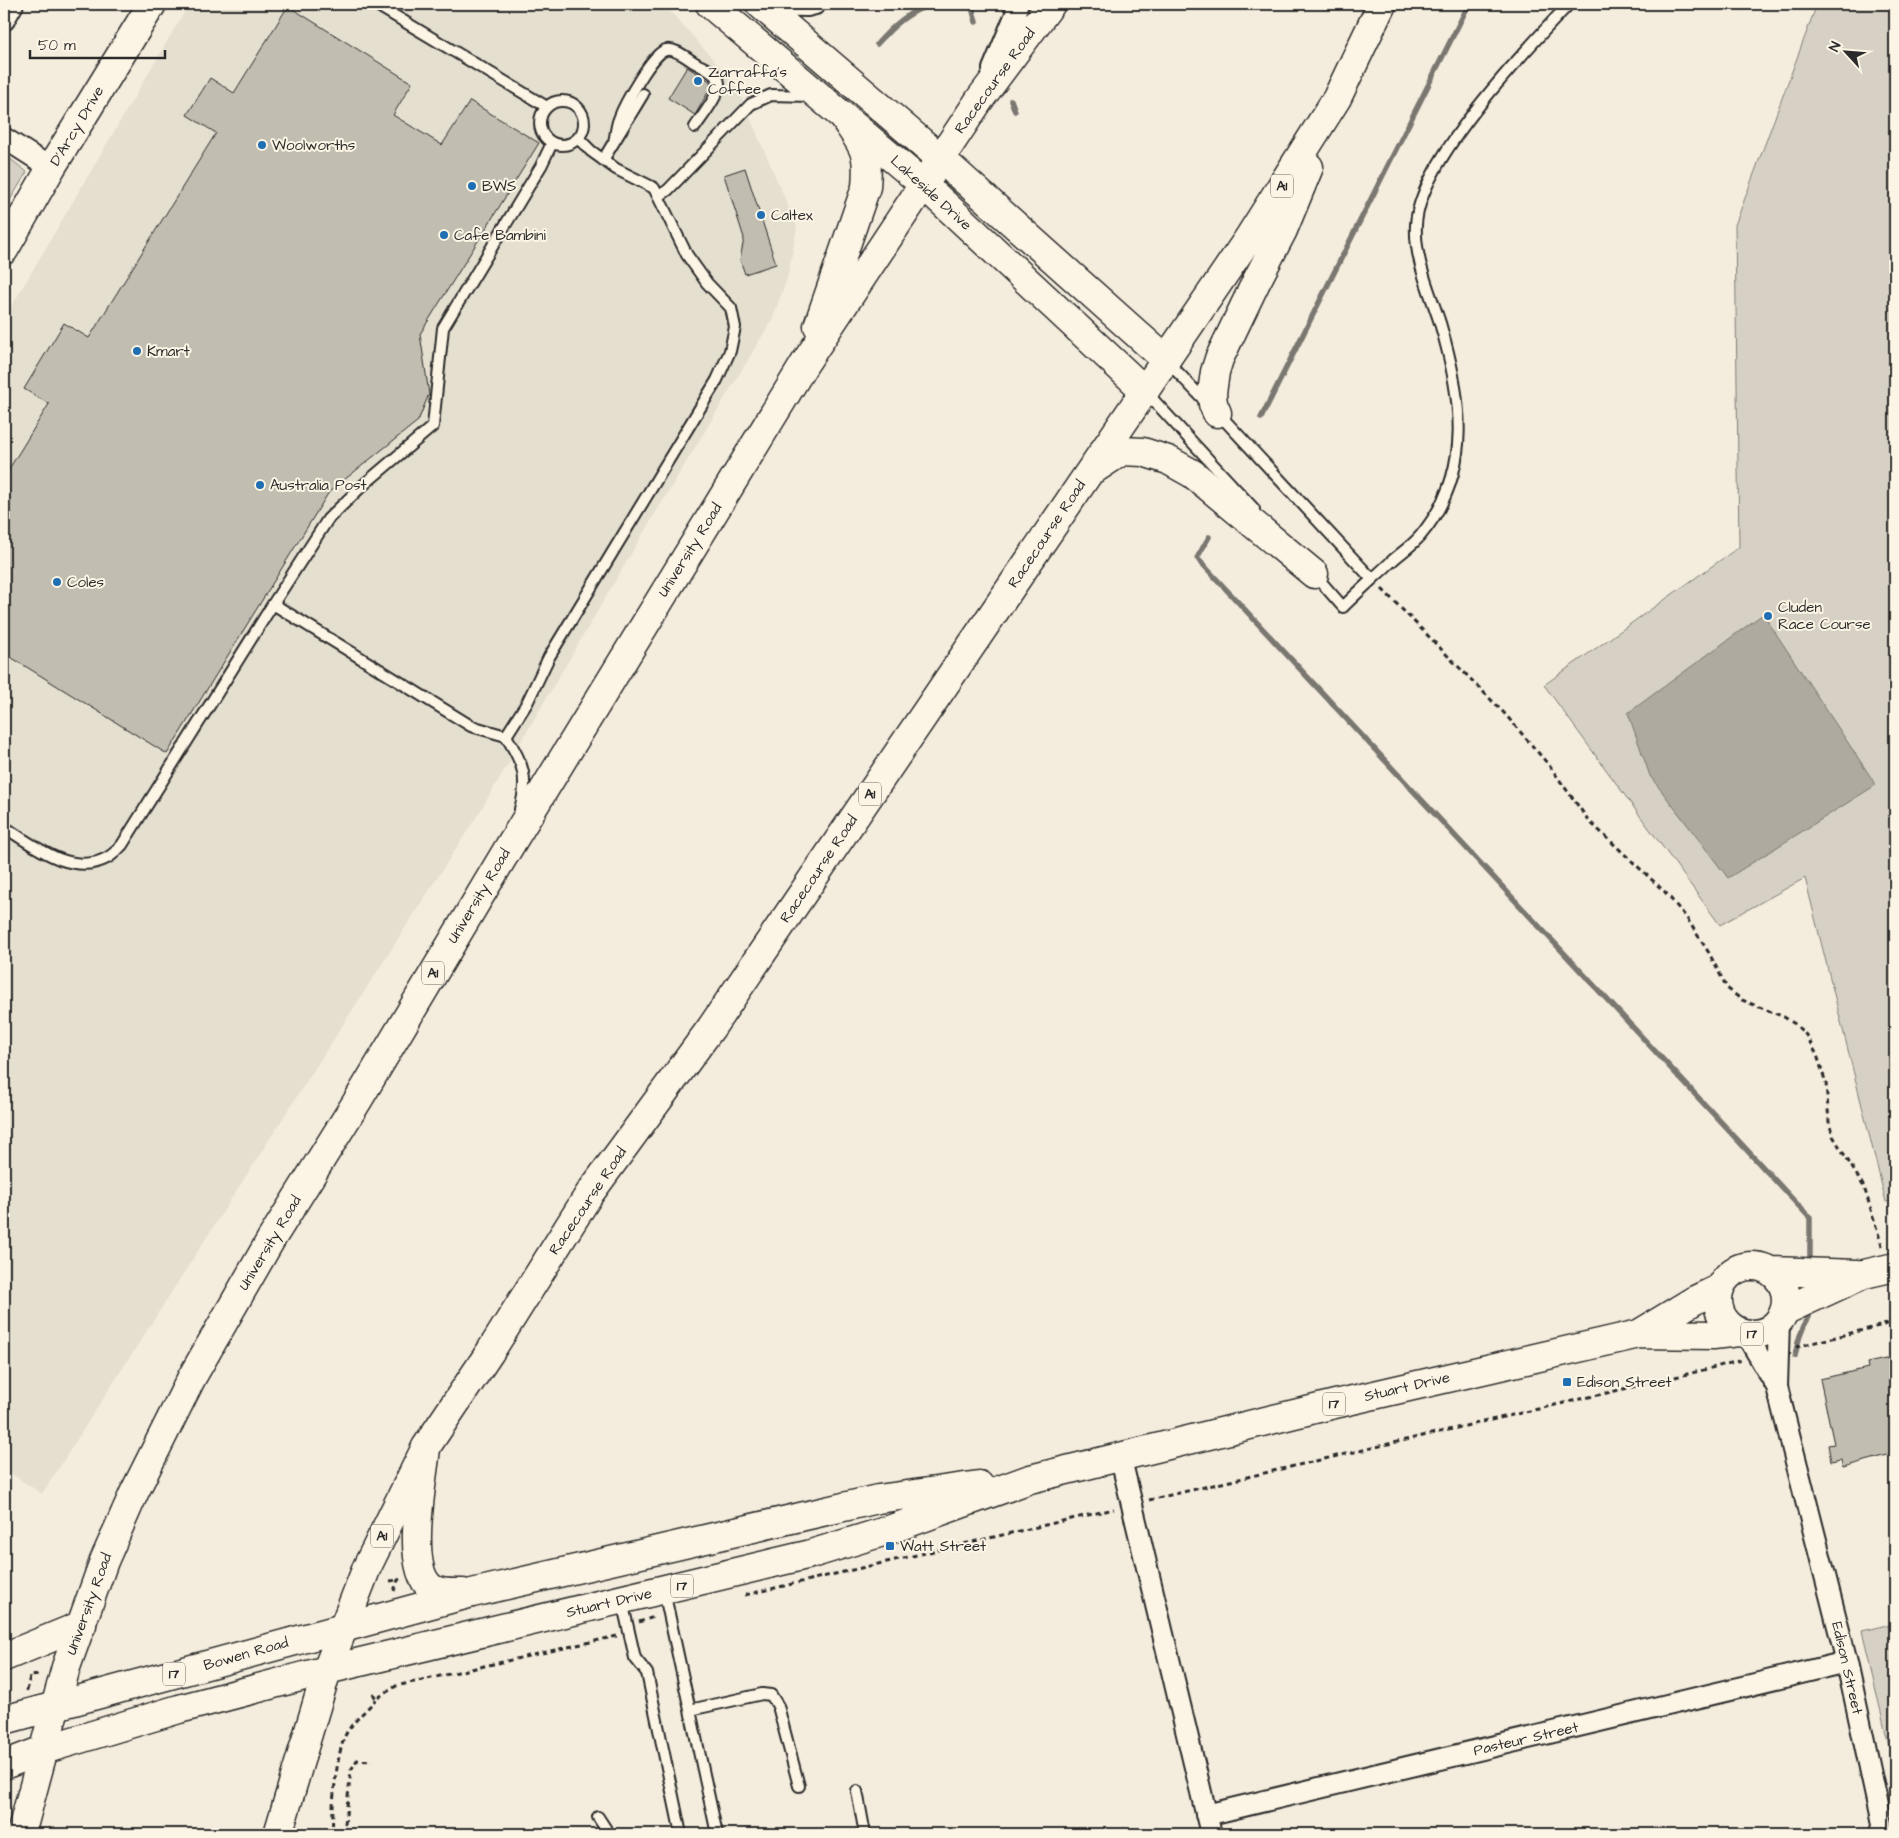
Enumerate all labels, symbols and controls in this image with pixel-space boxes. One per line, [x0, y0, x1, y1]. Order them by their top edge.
street label: Racecourse Road [950, 24, 1041, 138]
scale bar [30, 28, 165, 60]
north arrow [1822, 28, 1872, 78]
text: 50 m [38, 35, 76, 56]
text: N [1824, 38, 1846, 55]
place label: Zarraffa's Coffee [708, 62, 787, 100]
marker: Zarraffa's Coffee [692, 75, 704, 87]
street label: D'Arcy Drive [45, 82, 110, 170]
place label: Woolworths [272, 135, 356, 156]
marker: Woolworths [256, 139, 268, 151]
street label: Lakeside Drive [886, 151, 976, 235]
road number: A1 [1271, 175, 1293, 198]
place label: BWS [482, 176, 517, 197]
marker: BWS [466, 180, 478, 192]
place label: Caltex [771, 205, 814, 226]
marker: Caltex [755, 209, 767, 221]
place label: Cafe Bambini [454, 225, 546, 246]
marker: Cafe Bambini [438, 229, 450, 241]
place label: Kmart [147, 341, 190, 362]
marker: Kmart [131, 345, 143, 357]
place label: Australia Post [270, 475, 367, 496]
street label: Racecourse Road [1003, 476, 1091, 592]
marker: Australia Post [254, 479, 266, 491]
street label: University Road [653, 499, 728, 601]
place label: Coles [67, 572, 105, 593]
marker: Coles [51, 576, 63, 588]
place label: Cluden Race Course [1778, 597, 1871, 635]
marker: Cluden Race Course [1762, 610, 1774, 622]
road number: A1 [859, 782, 881, 806]
street label: Racecourse Road [775, 811, 863, 927]
street label: University Road [442, 845, 517, 948]
road number: A1 [422, 961, 444, 984]
street label: Racecourse Road [544, 1143, 632, 1259]
street label: University Road [233, 1192, 308, 1295]
road number: 17 [1741, 1322, 1763, 1346]
street label: Stuart Drive [1362, 1367, 1452, 1407]
place label: Edison Street [1577, 1372, 1672, 1393]
marker: Edison Street [1561, 1376, 1573, 1388]
road number: 17 [1323, 1392, 1345, 1416]
road number: A1 [371, 1524, 393, 1548]
place label: Watt Street [900, 1536, 986, 1557]
marker: Watt Street [884, 1540, 896, 1552]
street label: University Road [61, 1550, 118, 1658]
road number: 17 [671, 1574, 693, 1598]
street label: Stuart Drive [564, 1583, 654, 1623]
street label: Edison Street [1826, 1620, 1868, 1716]
street label: Bowen Road [201, 1632, 291, 1676]
road number: 17 [163, 1662, 185, 1686]
street label: Pasteur Street [1471, 1717, 1581, 1761]

